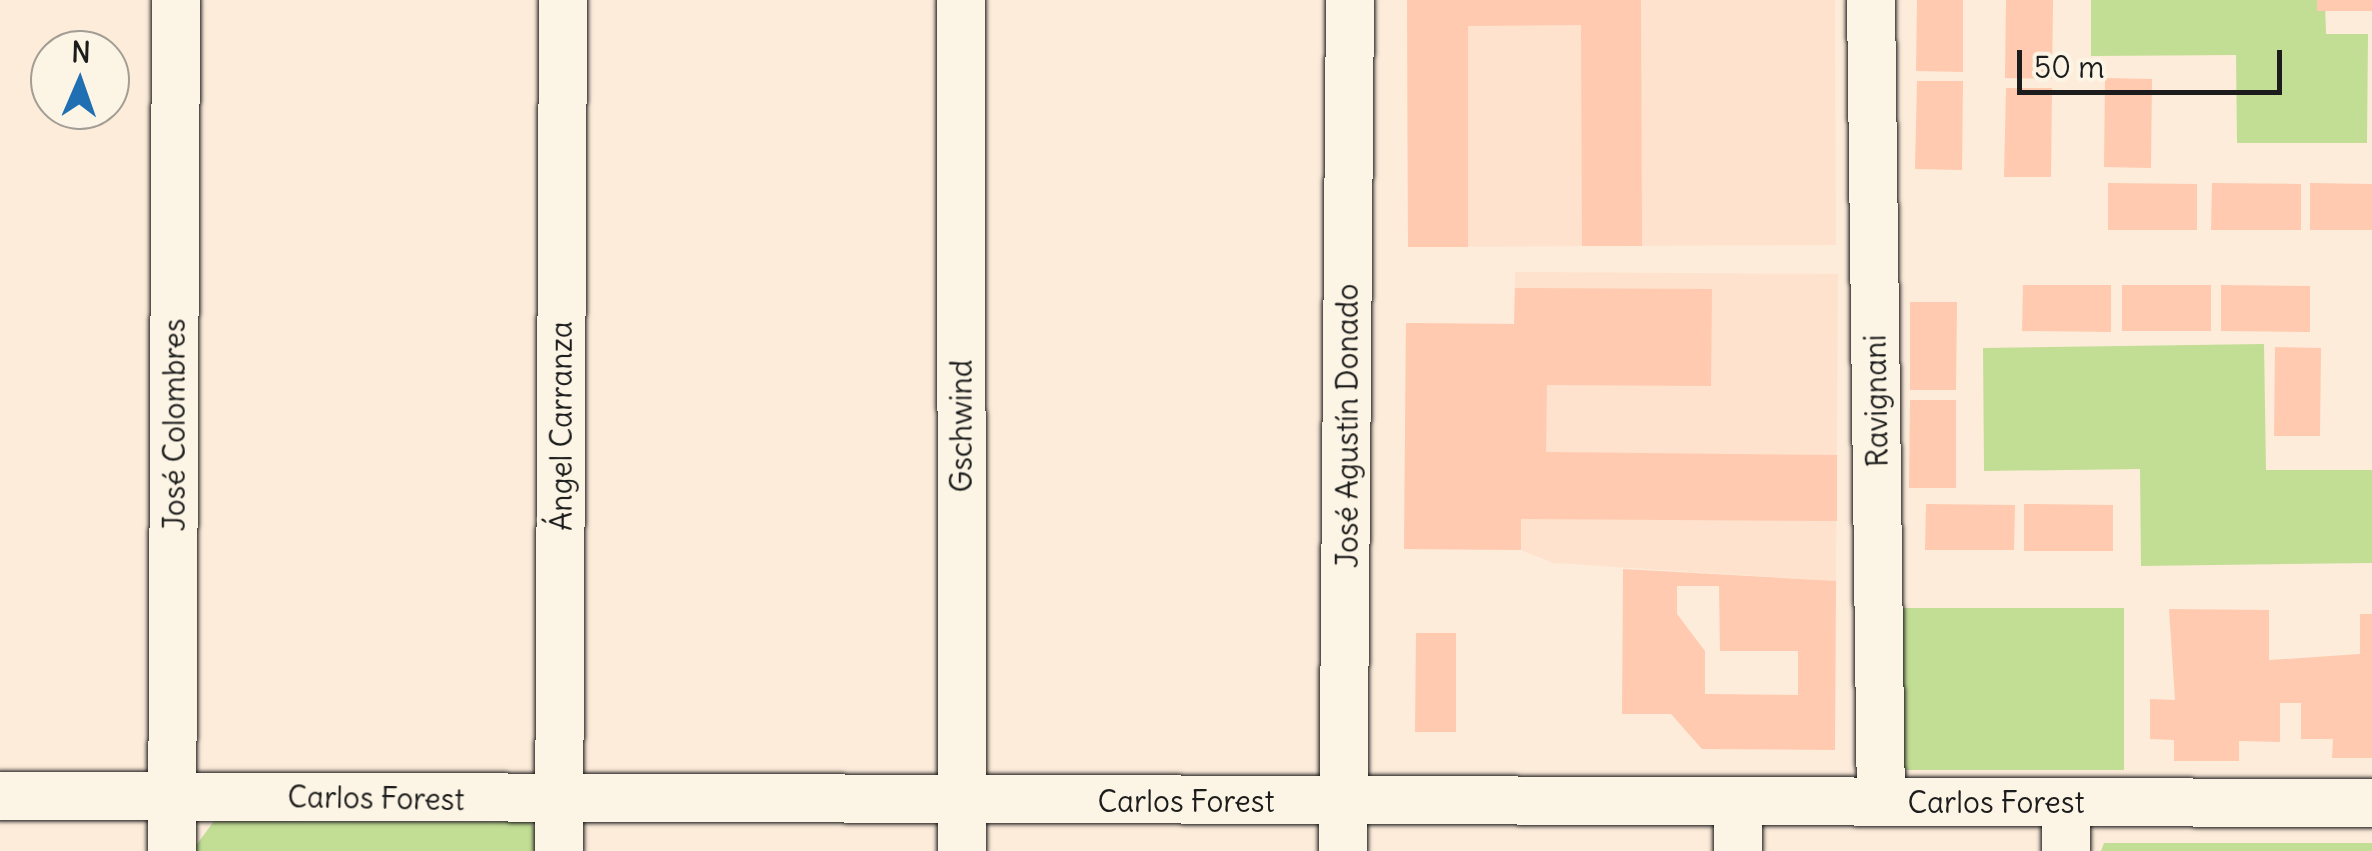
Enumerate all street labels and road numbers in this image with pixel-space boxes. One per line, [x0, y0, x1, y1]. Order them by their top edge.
street label: José Agustín Donado [1329, 284, 1365, 568]
street label: José Colombres [156, 319, 192, 531]
street label: Ángel Carranza [543, 321, 579, 531]
street label: Ravignani [1857, 334, 1895, 468]
street label: Gschwind [943, 360, 979, 492]
street label: Carlos Forest [287, 778, 465, 818]
street label: Carlos Forest [1097, 783, 1275, 819]
street label: Carlos Forest [1907, 784, 2085, 820]

